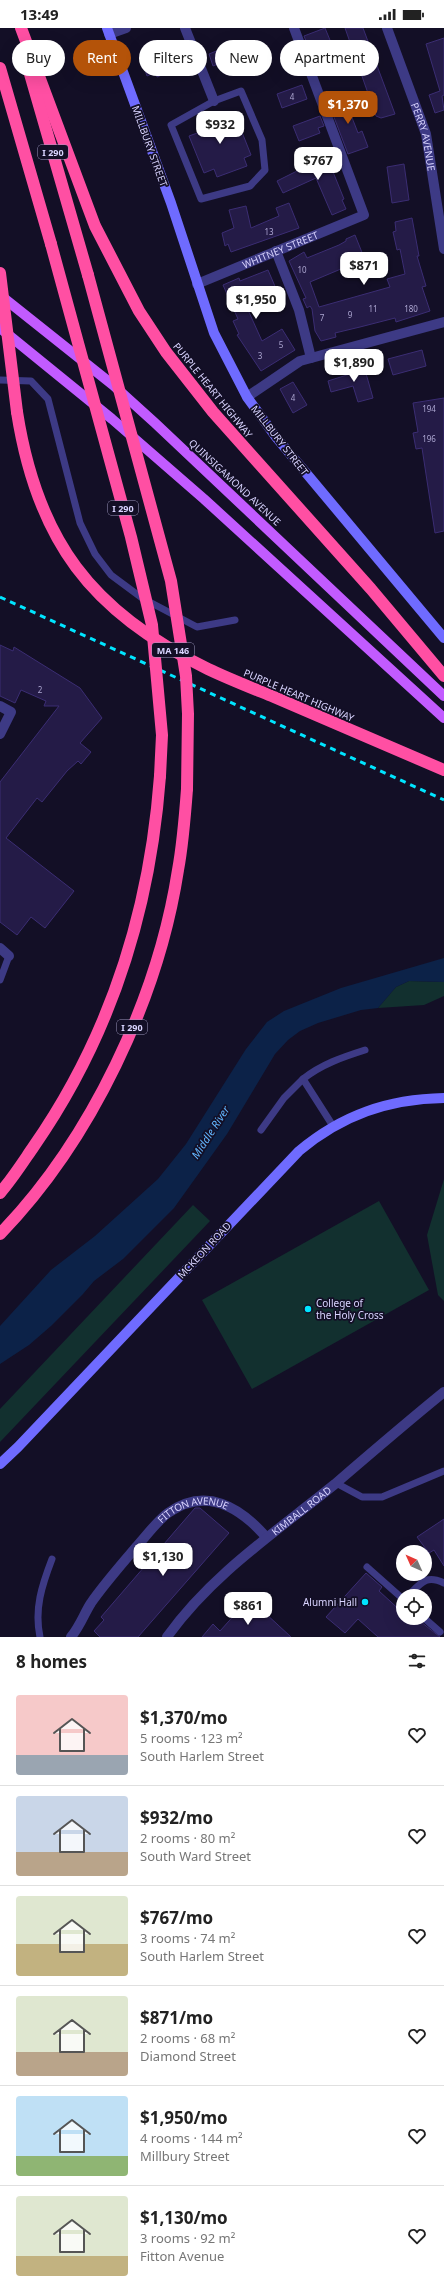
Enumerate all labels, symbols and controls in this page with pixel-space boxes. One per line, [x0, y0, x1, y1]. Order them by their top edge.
text: 13:49 [20, 4, 59, 24]
chip: Buy [12, 40, 65, 76]
chip: Rent [73, 40, 131, 76]
chip: Filters [139, 40, 207, 76]
chip: New [215, 40, 272, 76]
chip: Apartment [280, 40, 379, 76]
house number: 4 [290, 91, 295, 102]
pin: $1,370 [315, 91, 381, 125]
text: $1,370 [328, 95, 368, 113]
street label: PERRY AVENUE [408, 100, 439, 172]
street label: MILLBURY STREET [129, 104, 171, 189]
pin: $932 [196, 111, 244, 145]
text: $932 [205, 115, 235, 133]
road number: I 290 [38, 145, 68, 159]
pin: $767 [294, 147, 342, 181]
text: $767 [303, 151, 333, 169]
house number: 13 [264, 226, 274, 237]
street label: WHITNEY STREET [240, 228, 321, 272]
pin: $871 [340, 252, 388, 286]
text: $871 [349, 256, 379, 274]
house number: 10 [297, 264, 307, 275]
pin: $1,950 [223, 286, 289, 320]
text: $1,950 [236, 290, 276, 308]
house number: 11 [368, 303, 378, 314]
house number: 180 [404, 303, 418, 314]
house number: 9 [348, 309, 353, 320]
house number: 7 [320, 312, 325, 323]
house number: 5 [279, 339, 284, 350]
street label: PURPLE HEART HIGHWAY [170, 340, 256, 441]
pin: $1,890 [321, 349, 387, 383]
house number: 3 [258, 350, 263, 361]
text: $1,890 [334, 353, 374, 371]
house number: 4 [291, 392, 296, 403]
street label: MILLBURY STREET [248, 402, 312, 478]
house number: 194 [422, 403, 436, 414]
house number: 196 [422, 433, 436, 444]
street label: QUINSIGAMOND AVENUE [186, 436, 284, 528]
road number: I 290 [108, 501, 138, 515]
road number: MA 146 [152, 643, 194, 657]
street label: PURPLE HEART HIGHWAY [242, 665, 357, 725]
house number: 2 [38, 684, 43, 695]
road number: I 290 [117, 1020, 147, 1034]
water label: Middle River [187, 1102, 233, 1161]
street label: MCKEON ROAD [174, 1219, 234, 1281]
place label: College of the Holy Cross [316, 1296, 384, 1322]
marker: College of the Holy Cross [303, 1304, 313, 1314]
street label: KIMBALL ROAD [268, 1483, 334, 1538]
street label: FITTON AVENUE [154, 1493, 231, 1526]
pin: $1,130 [130, 1543, 196, 1577]
north arrow [396, 1545, 432, 1581]
map controls [396, 1545, 432, 1625]
text: $1,130 [143, 1547, 183, 1565]
button: locate [396, 1589, 432, 1625]
pin: $861 [224, 1592, 272, 1626]
place label: Alumni Hall [303, 1595, 357, 1609]
text: $861 [233, 1596, 263, 1614]
marker: Alumni Hall [360, 1597, 370, 1607]
text: 8 homes [16, 1650, 87, 1673]
icon: filters [406, 1650, 428, 1672]
text: $1,370/mo [140, 1706, 228, 1729]
icon: home [48, 1711, 96, 1759]
icon: heart [406, 1724, 428, 1746]
text: 5 rooms · 123 m² [140, 1729, 243, 1747]
text: South Harlem Street [140, 1747, 264, 1765]
text: $932/mo [140, 1806, 213, 1829]
icon: home [48, 1812, 96, 1860]
icon: heart [406, 1825, 428, 1847]
text: 2 rooms · 80 m² [140, 1829, 235, 1847]
text: South Ward Street [140, 1847, 251, 1865]
text: $767/mo [140, 1906, 213, 1929]
icon: home [48, 1912, 96, 1960]
icon: heart [406, 1925, 428, 1947]
text: 3 rooms · 74 m² [140, 1929, 235, 1947]
text: South Harlem Street [140, 1947, 264, 1965]
text: $871/mo [140, 2006, 213, 2029]
icon: home [48, 2012, 96, 2060]
icon: heart [406, 2025, 428, 2047]
text: 2 rooms · 68 m² [140, 2029, 235, 2047]
text: Diamond Street [140, 2047, 236, 2065]
text: $1,950/mo [140, 2106, 228, 2129]
icon: home [48, 2112, 96, 2160]
icon: heart [406, 2125, 428, 2147]
text: 4 rooms · 144 m² [140, 2129, 243, 2147]
text: Millbury Street [140, 2147, 230, 2165]
text: $1,130/mo [140, 2206, 228, 2229]
icon: home [48, 2212, 96, 2260]
icon: heart [406, 2225, 428, 2247]
text: 3 rooms · 92 m² [140, 2229, 235, 2247]
text: Fitton Avenue [140, 2247, 224, 2265]

